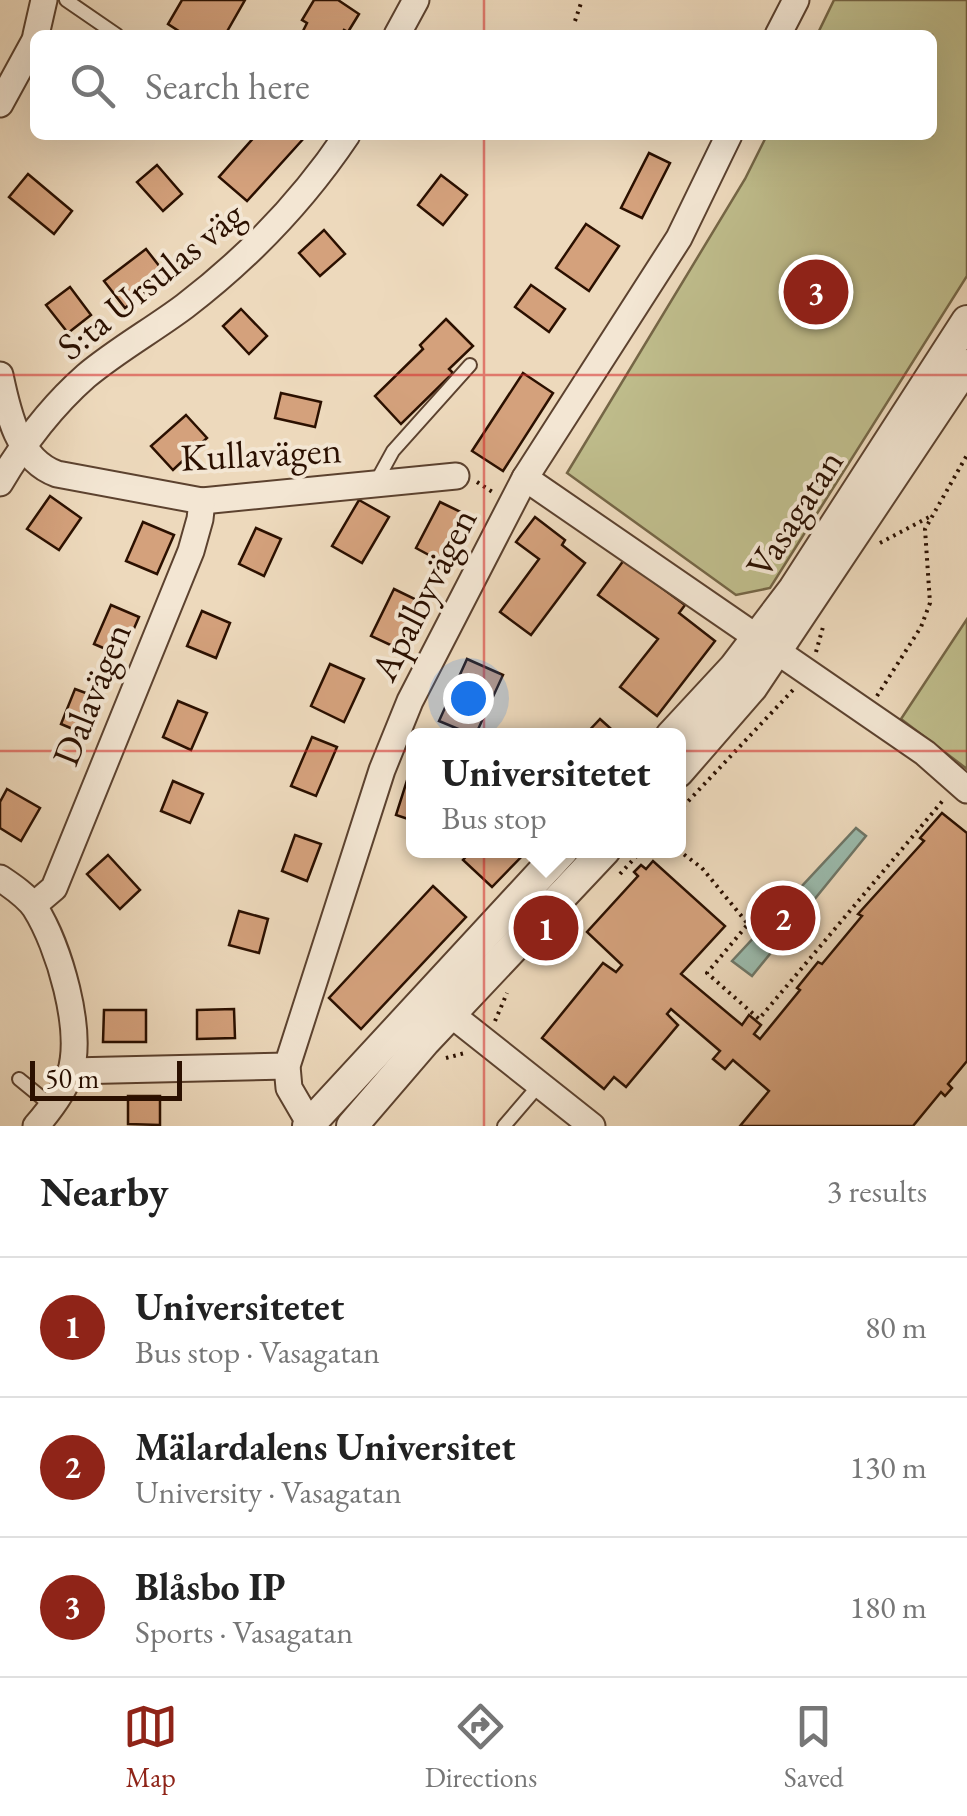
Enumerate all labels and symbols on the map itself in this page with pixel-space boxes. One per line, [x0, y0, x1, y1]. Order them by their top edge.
street label: S:ta Ursulas väg [46, 189, 254, 370]
pin: 3 [784, 254, 848, 330]
street label: Kullavägen [179, 424, 343, 482]
street label: Vasagatan [734, 440, 854, 586]
street label: Apalbyvägen [358, 499, 487, 690]
street label: Dalavägen [40, 615, 142, 773]
your location [443, 673, 494, 724]
pin: 2 [750, 880, 816, 956]
pin: 1 [514, 890, 578, 966]
scale bar [30, 1056, 182, 1100]

